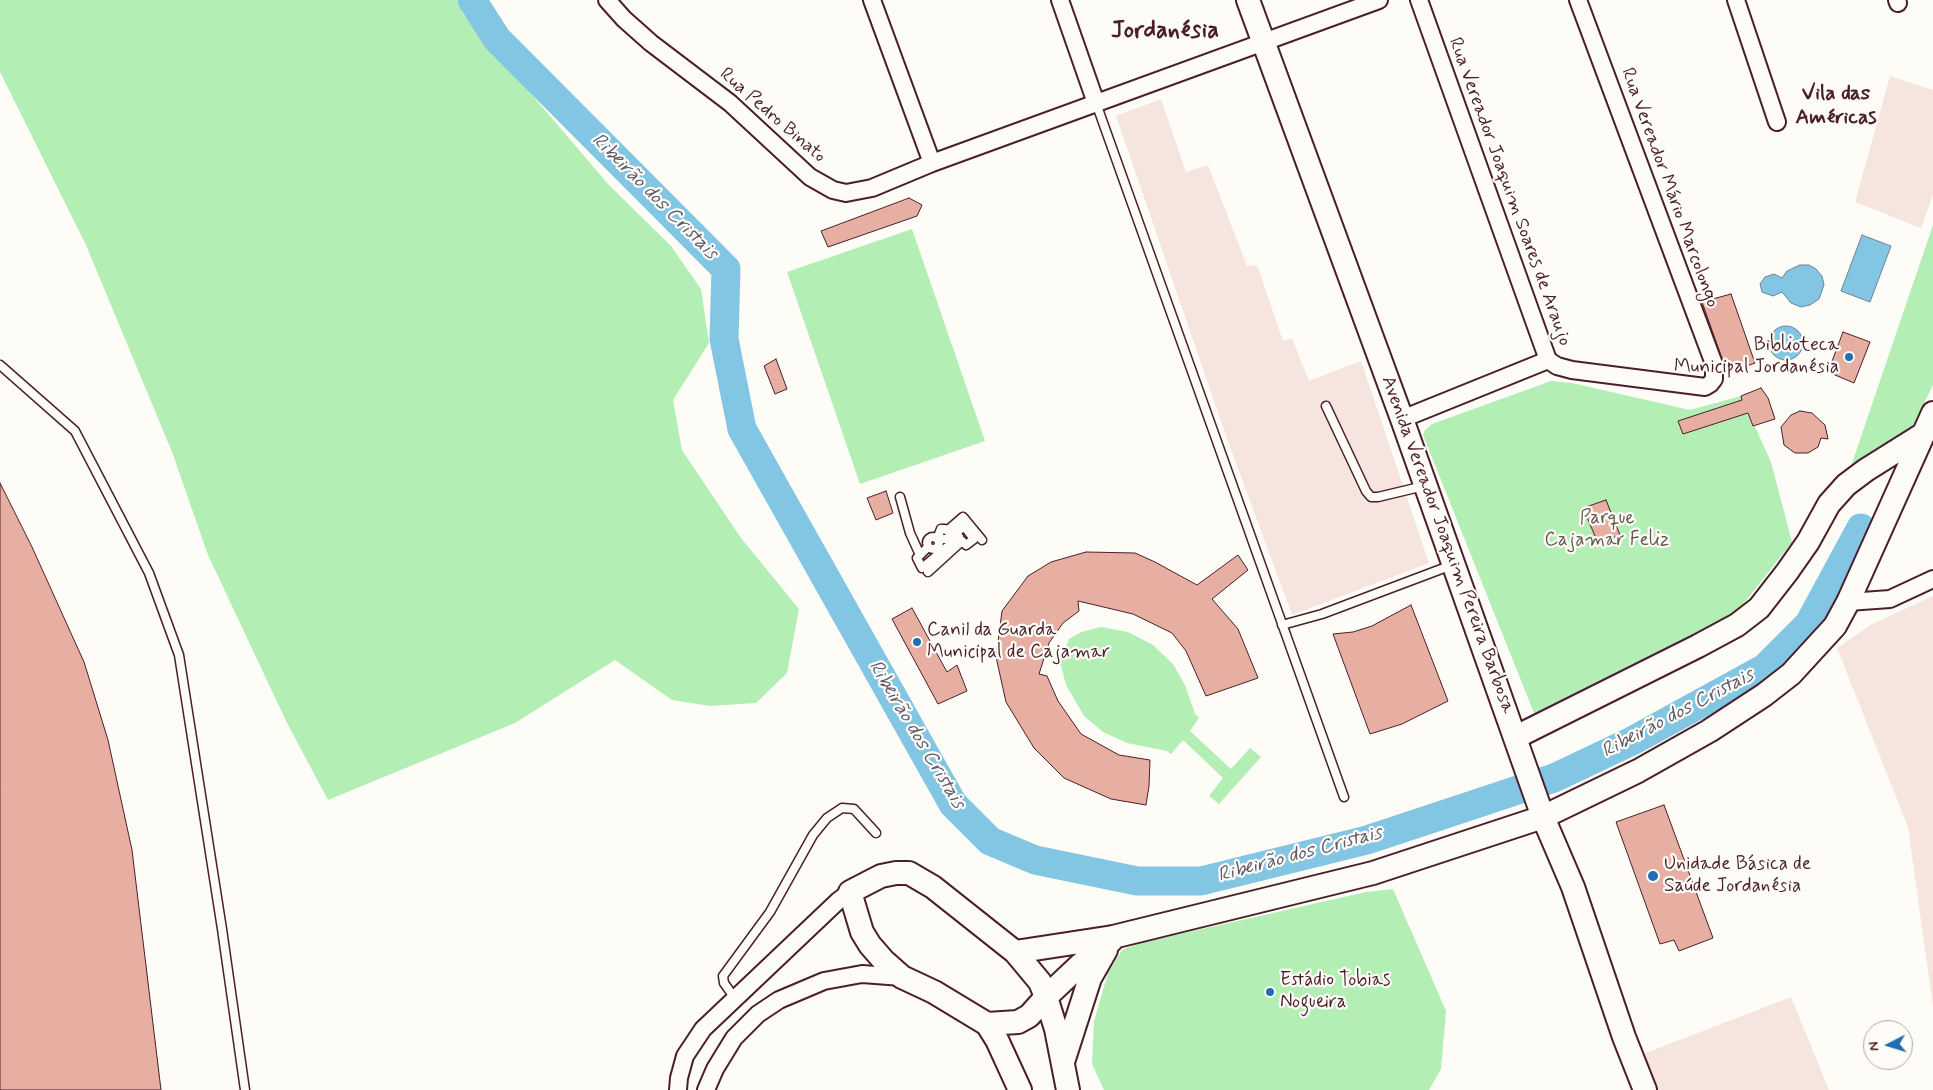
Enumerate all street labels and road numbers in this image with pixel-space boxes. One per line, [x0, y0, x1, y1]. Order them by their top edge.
street label: Rua Vereador Joaquim Soares de Araujo [1442, 35, 1576, 349]
street label: Rua Pedro Binato [714, 64, 830, 168]
street label: Rua Vereador Mário Marcolongo [1615, 65, 1723, 311]
street label: Avenida Vereador Joaquim Pereira Barbosa [1375, 373, 1519, 717]

